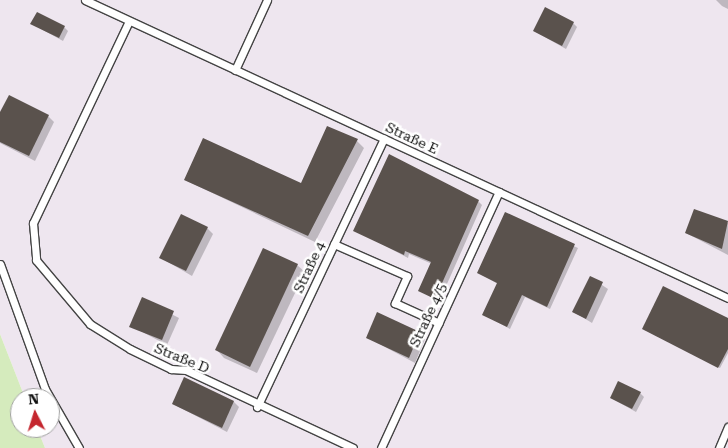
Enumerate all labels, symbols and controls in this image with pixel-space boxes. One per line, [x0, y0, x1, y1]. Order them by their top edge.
street label: Straße E [383, 119, 441, 157]
street label: Straße 4 [290, 239, 328, 295]
street label: Straße 4/5 [406, 280, 450, 350]
street label: Straße D [152, 339, 212, 377]
north arrow [10, 388, 60, 438]
text: N [28, 391, 40, 407]

